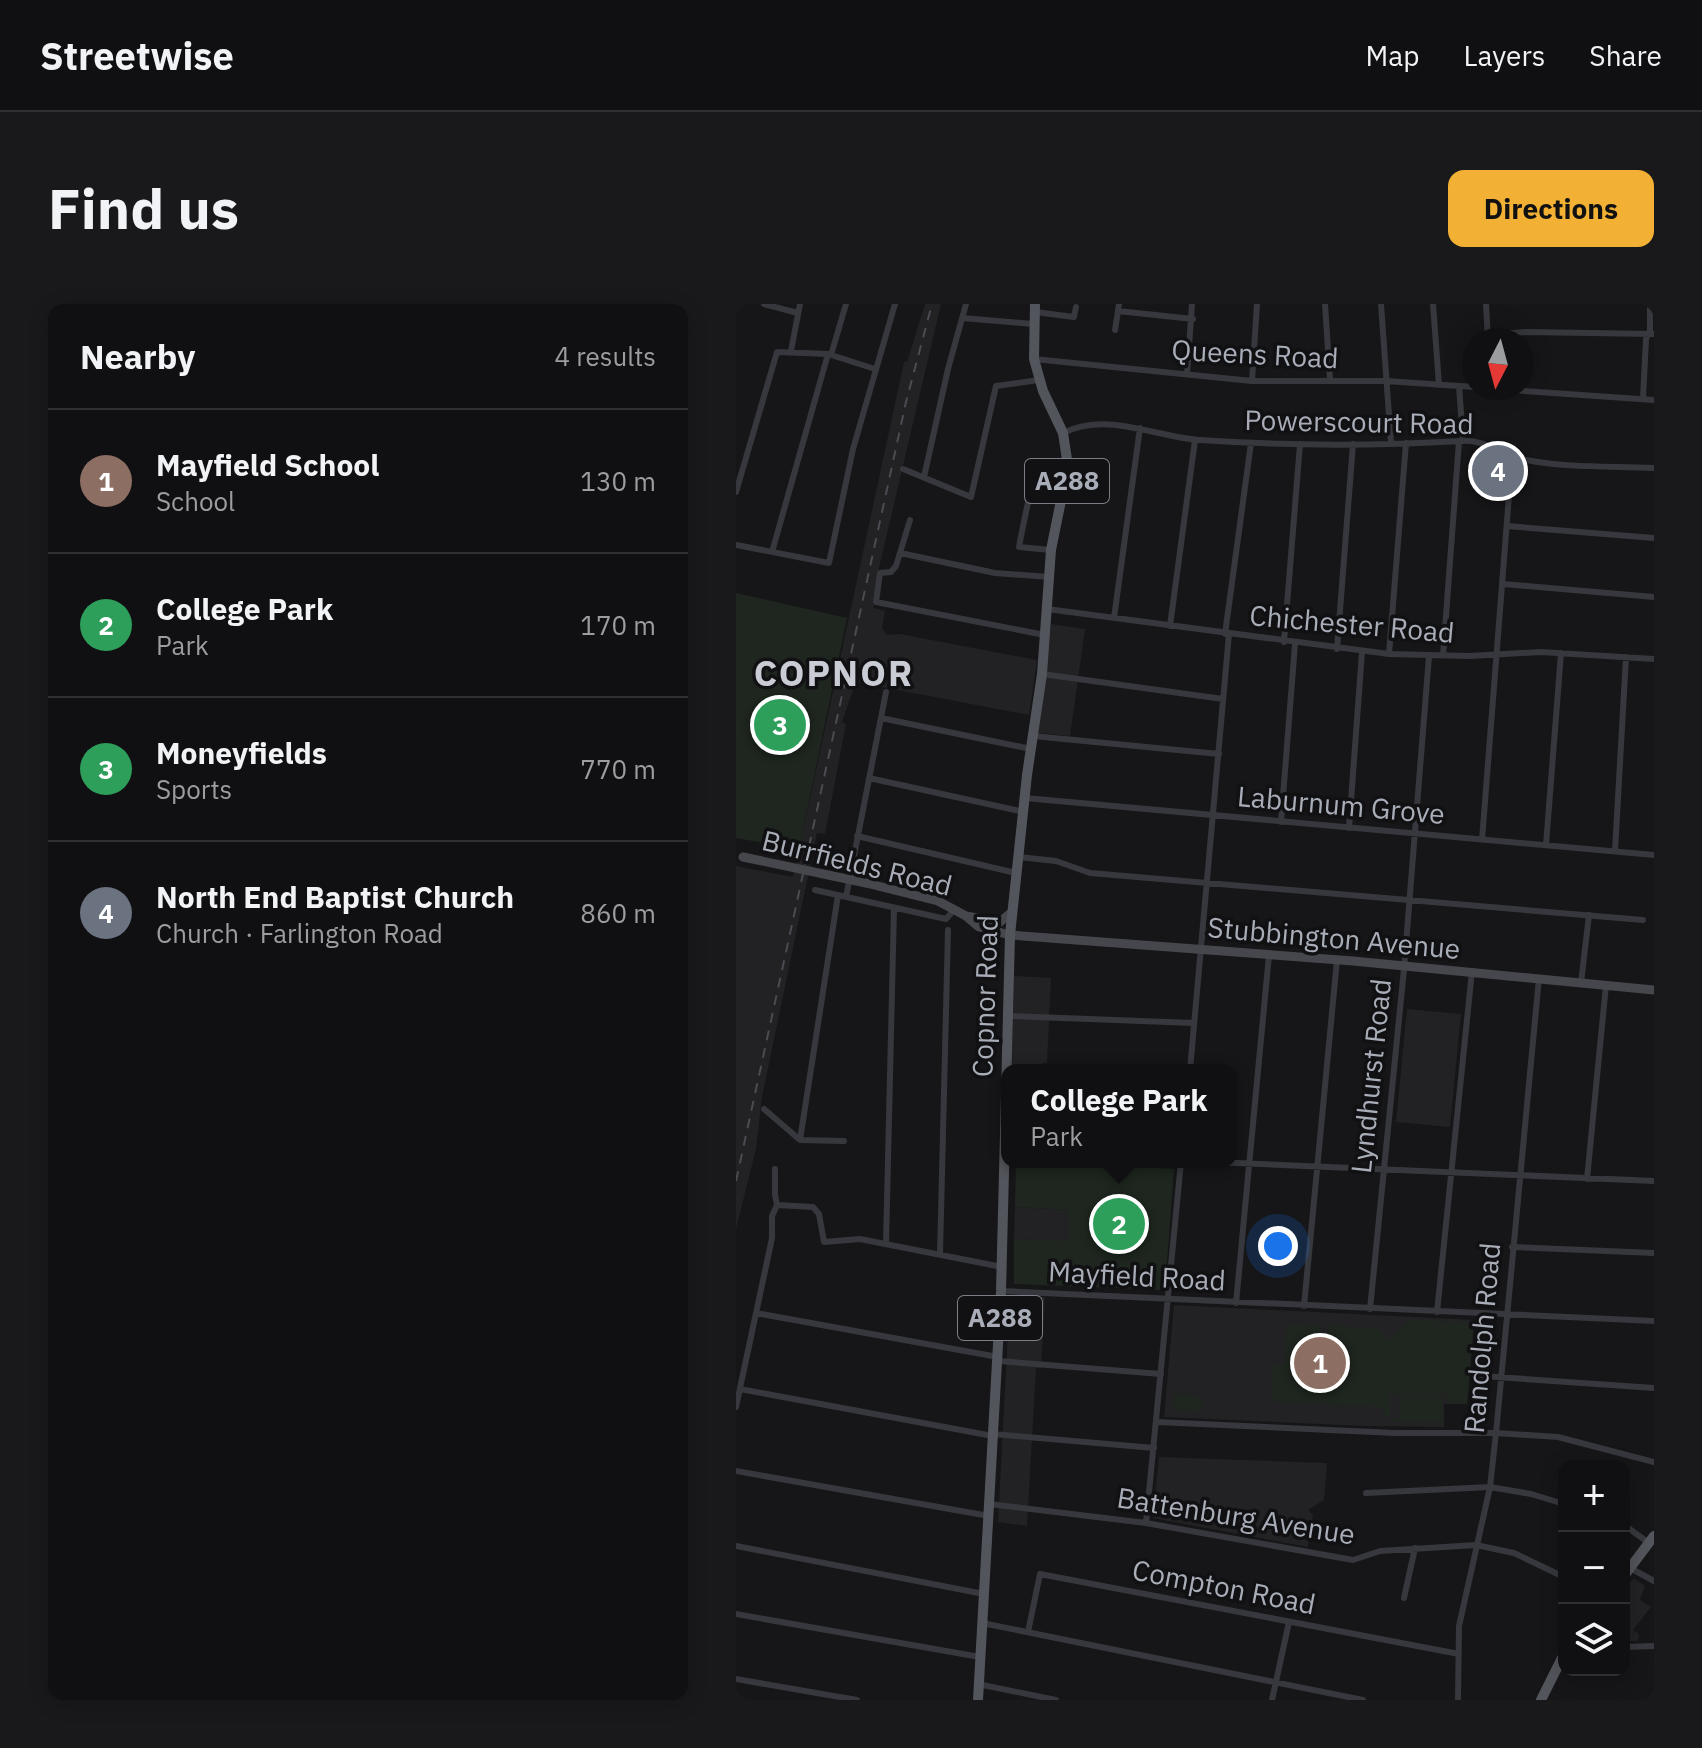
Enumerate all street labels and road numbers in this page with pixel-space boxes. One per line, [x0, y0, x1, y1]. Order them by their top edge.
street label: Queens Road [1171, 331, 1339, 376]
street label: Powerscourt Road [1244, 401, 1474, 442]
road number: A288 [1025, 459, 1109, 503]
street label: Chichester Road [1248, 596, 1456, 651]
street label: Laburnum Grove [1236, 777, 1446, 832]
street label: Burrfields Road [758, 821, 956, 904]
street label: Stubbington Avenue [1206, 908, 1462, 967]
street label: Copnor Road [963, 914, 1006, 1078]
street label: Lyndhurst Road [1342, 977, 1399, 1175]
street label: Randolph Road [1455, 1241, 1508, 1435]
street label: Mayfield Road [1047, 1252, 1227, 1299]
road number: A288 [958, 1296, 1042, 1340]
street label: Battenburg Avenue [1114, 1478, 1358, 1553]
street label: Compton Road [1129, 1551, 1319, 1622]

